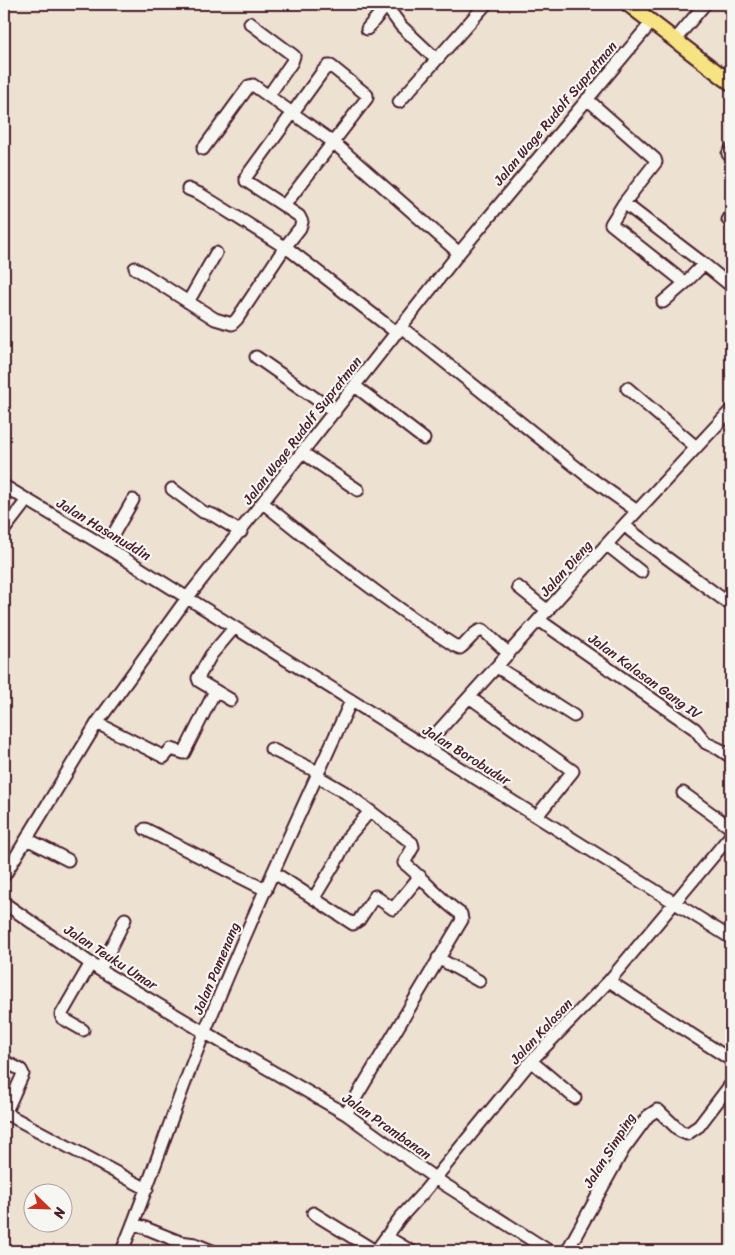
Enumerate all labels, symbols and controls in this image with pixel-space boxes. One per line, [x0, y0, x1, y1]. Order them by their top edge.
street label: Jalan Wage Rudolf Supratman [486, 35, 624, 192]
street label: Jalan Wage Rudolf Supratman [236, 350, 369, 511]
street label: Jalan Hasanuddin [51, 491, 156, 568]
street label: Jalan Dieng [533, 534, 599, 603]
street label: Jalan Kalasan Gang IV [582, 626, 707, 727]
street label: Jalan Borobudur [417, 718, 517, 793]
street label: Jalan Teuku Umar [58, 917, 164, 998]
street label: Jalan Pamenang [185, 918, 247, 1019]
street label: Jalan Kalasan [503, 992, 579, 1071]
street label: Jalan Prambanan [336, 1086, 437, 1167]
street label: Jalan Simping [576, 1108, 643, 1194]
north arrow [22, 1182, 72, 1232]
text: N [46, 1203, 73, 1223]

